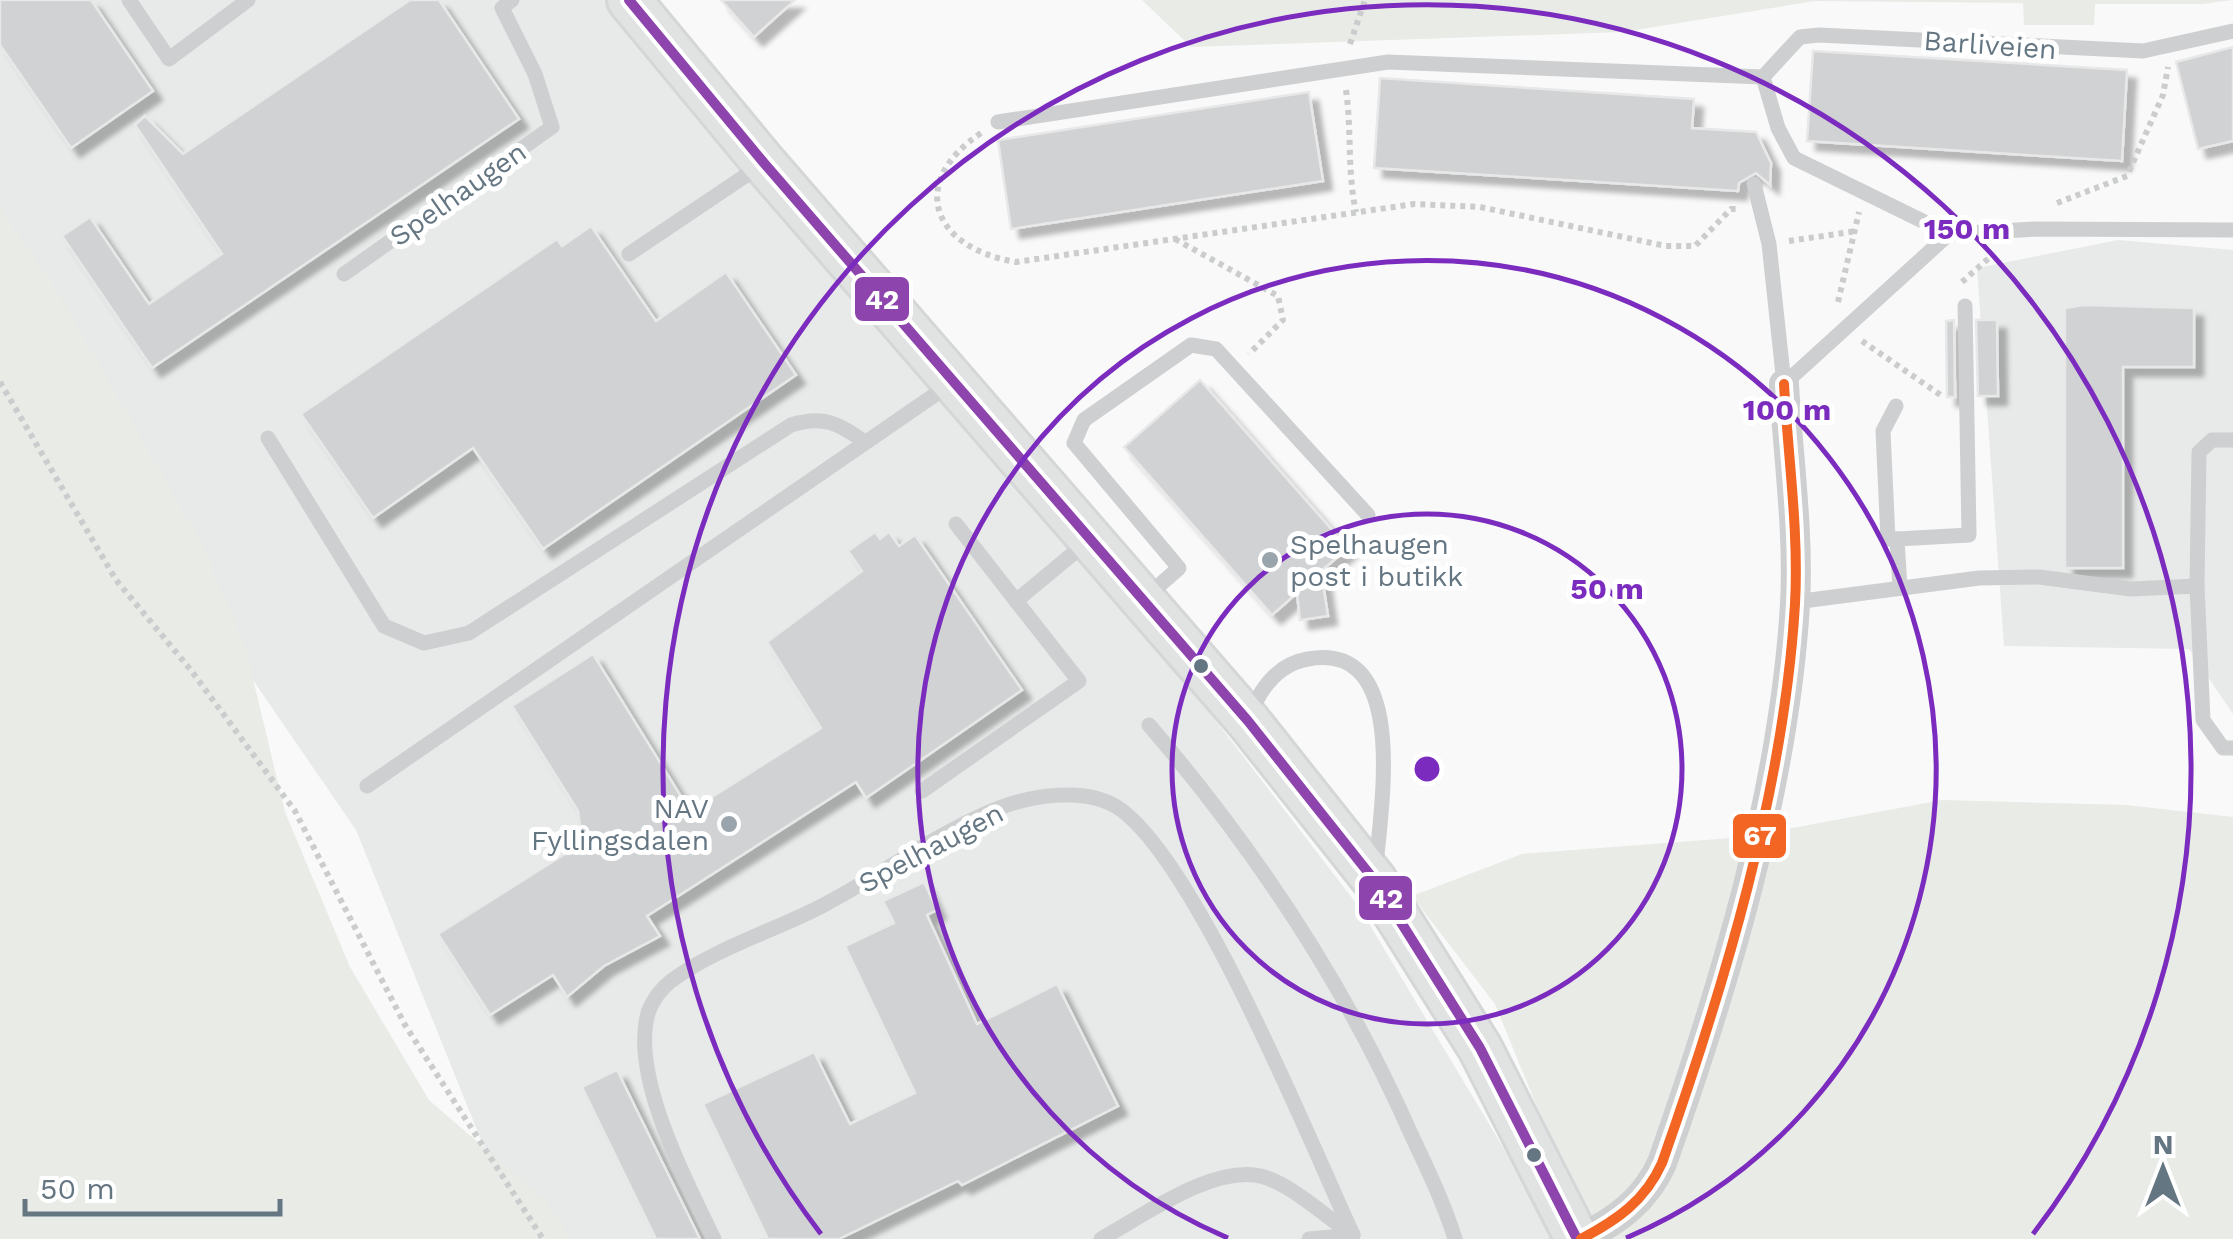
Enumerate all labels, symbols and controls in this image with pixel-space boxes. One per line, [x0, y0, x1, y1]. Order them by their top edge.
street label: Barliveien [1922, 24, 2058, 66]
street label: Spelhaugen [383, 135, 533, 253]
text: 150 m [1924, 211, 2010, 246]
line badge: 42 [853, 275, 911, 323]
text: 42 [865, 283, 899, 316]
text: 100 m [1743, 392, 1831, 427]
place label: Spelhaugen post i butikk [1290, 528, 1463, 593]
marker: Spelhaugen post i butikk [1259, 549, 1281, 571]
text: 50 m [1570, 571, 1644, 606]
unlabelled marker [1191, 656, 1211, 676]
centre of rings [1409, 751, 1445, 787]
place label: NAV Fyllingsdalen [531, 792, 709, 857]
street label: Spelhaugen [853, 796, 1009, 900]
line badge: 67 [1731, 812, 1788, 860]
marker: NAV Fyllingsdalen [718, 813, 740, 835]
text: 67 [1743, 819, 1777, 852]
line badge: 42 [1357, 874, 1414, 922]
text: 42 [1369, 882, 1403, 915]
north arrow [2113, 1119, 2213, 1219]
text: N [2153, 1128, 2173, 1161]
unlabelled marker [1524, 1145, 1544, 1165]
scale bar [25, 1154, 280, 1216]
text: 50 m [40, 1171, 115, 1206]

